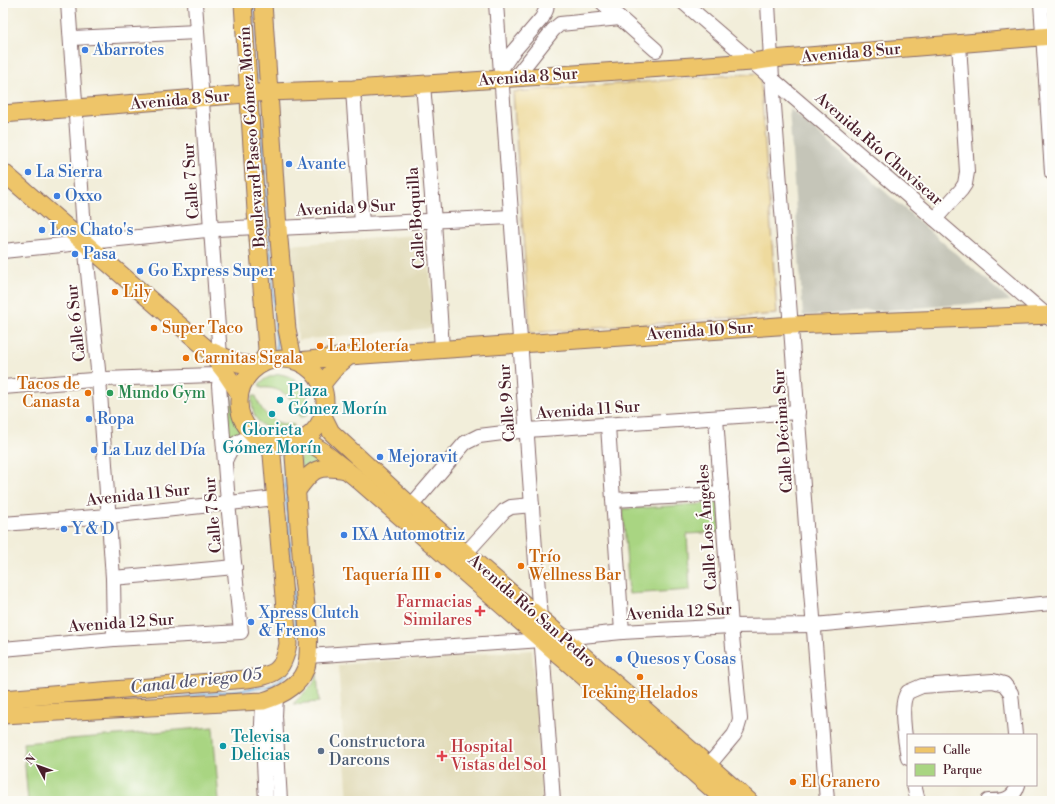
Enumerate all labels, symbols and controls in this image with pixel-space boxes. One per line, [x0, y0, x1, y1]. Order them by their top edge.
street label: Boulevard Paseo Gómez Morín [234, 25, 270, 249]
street label: Avenida 8 Sur [800, 39, 902, 67]
place label: Abarrotes [92, 40, 164, 60]
marker: Abarrotes [80, 45, 90, 55]
street label: Avenida 8 Sur [477, 64, 578, 91]
street label: Avenida 8 Sur [129, 86, 231, 114]
street label: Avenida Río Chuviscar [810, 87, 947, 210]
street label: Calle 7 Sur [178, 142, 204, 220]
place label: Avante [296, 154, 346, 174]
marker: Avante [284, 159, 294, 169]
place label: La Sierra [36, 162, 104, 182]
street label: Calle Boquilla [402, 166, 430, 270]
marker: La Sierra [23, 167, 33, 177]
place label: Oxxo [65, 186, 102, 206]
marker: Oxxo [52, 191, 62, 201]
street label: Avenida 9 Sur [295, 195, 396, 221]
place label: Los Chato's [50, 220, 134, 240]
marker: Los Chato's [37, 225, 47, 235]
place label: Pasa [83, 244, 117, 264]
marker: Pasa [70, 249, 80, 259]
place label: Go Express Super [148, 261, 275, 281]
marker: Go Express Super [135, 266, 145, 276]
place label: Lily [123, 282, 152, 302]
street label: Calle 6 Sur [62, 283, 90, 363]
marker: Lily [110, 287, 120, 297]
street label: Avenida 10 Sur [645, 317, 754, 345]
place label: Super Taco [162, 318, 243, 338]
marker: Super Taco [149, 323, 159, 333]
place label: La Elotería [328, 336, 410, 356]
marker: La Elotería [315, 341, 325, 351]
place label: Carnitas Sigala [194, 348, 304, 368]
marker: Carnitas Sigala [181, 353, 191, 363]
street label: Calle 9 Sur [494, 363, 520, 443]
street label: Calle Décima Sur [769, 368, 797, 494]
place label: Tacos de Canasta [17, 374, 81, 412]
place label: Plaza Gómez Morín [288, 381, 388, 419]
place label: Mundo Gym [118, 383, 206, 403]
marker: Tacos de Canasta [83, 388, 93, 398]
marker: Mundo Gym [105, 388, 115, 398]
marker: Plaza Gómez Morín [275, 395, 285, 405]
street label: Avenida 11 Sur [534, 396, 641, 424]
place label: Ropa [97, 409, 135, 429]
marker: Glorieta Gómez Morín [267, 409, 277, 419]
marker: Ropa [84, 414, 94, 424]
place label: Glorieta Gómez Morín [222, 420, 322, 458]
place label: La Luz del Día [102, 440, 207, 460]
marker: La Luz del Día [89, 445, 99, 455]
place label: Mejoravit [388, 447, 458, 467]
marker: Mejoravit [375, 452, 385, 462]
street label: Calle Los Ángeles [691, 463, 721, 591]
street label: Calle 7 Sur [200, 476, 226, 554]
street label: Avenida 11 Sur [84, 480, 191, 510]
place label: Y & D [71, 519, 114, 539]
marker: Y & D [59, 524, 69, 534]
place label: IXA Automotriz [352, 525, 465, 545]
marker: IXA Automotriz [339, 530, 349, 540]
place label: Trío Wellness Bar [528, 547, 621, 585]
street label: Avenida Río San Pedro [463, 549, 600, 672]
marker: Trío Wellness Bar [516, 561, 526, 571]
place label: Taquería III [342, 565, 430, 585]
marker: Taquería III [433, 570, 443, 580]
place label: Farmacias Similares [397, 592, 472, 630]
street label: Avenida 12 Sur [624, 599, 733, 625]
place label: Xpress Clutch & Frenos [258, 603, 359, 641]
marker: Farmacias Similares [475, 606, 485, 616]
street label: Avenida 12 Sur [66, 609, 175, 637]
marker: Xpress Clutch & Frenos [246, 617, 256, 627]
place label: Quesos y Cosas [627, 649, 736, 669]
marker: Quesos y Cosas [614, 654, 624, 664]
water label: Canal de riego 05 [129, 663, 264, 699]
marker: Iceking Helados [635, 672, 645, 682]
place label: Iceking Helados [582, 683, 698, 703]
place label: Televisa Delicias [231, 727, 291, 765]
place label: Constructora Darcons [329, 732, 426, 770]
legend [907, 734, 1037, 786]
place label: Hospital Vistas del Sol [450, 737, 547, 775]
marker: Televisa Delicias [218, 741, 228, 751]
text: Calle [943, 743, 970, 758]
north arrow [18, 746, 58, 786]
marker: Constructora Darcons [316, 746, 326, 756]
marker: Hospital Vistas del Sol [436, 750, 448, 762]
text: N [23, 752, 40, 768]
text: Parque [943, 763, 982, 778]
place label: El Granero [801, 772, 880, 792]
marker: El Granero [788, 777, 798, 787]

